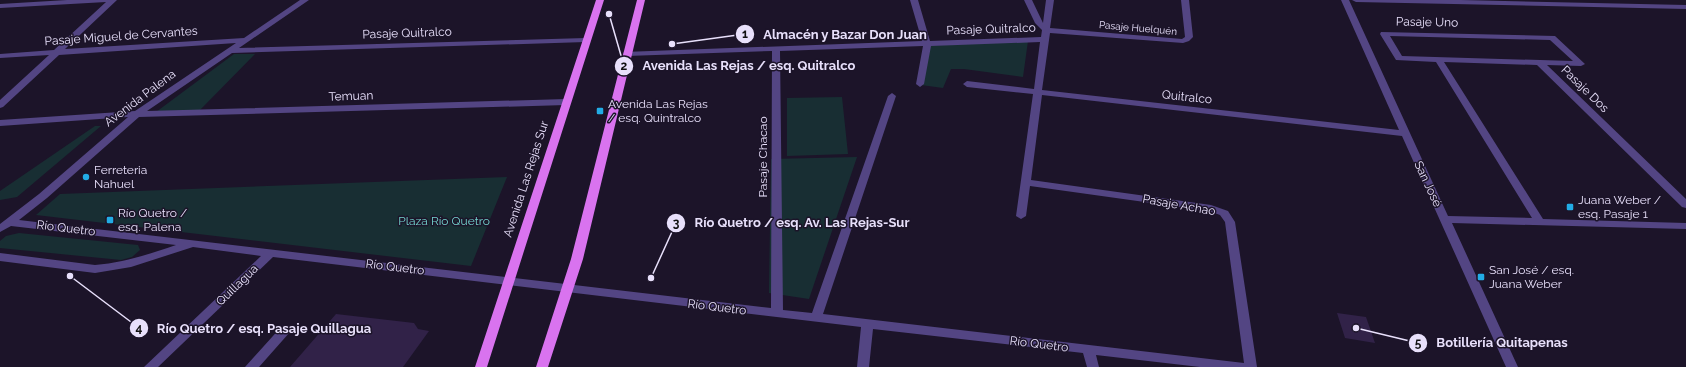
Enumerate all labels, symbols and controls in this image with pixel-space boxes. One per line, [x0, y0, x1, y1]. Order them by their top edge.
street label: Pasaje Uno [1396, 14, 1458, 30]
street label: Pasaje Huelquén [1099, 19, 1178, 37]
street label: Pasaje Quitralco [946, 20, 1036, 38]
callout: Almacén y Bazar Don Juan [735, 22, 936, 47]
street label: Pasaje Miguel de Cervantes [44, 24, 198, 48]
street label: Pasaje Quitralco [362, 24, 452, 42]
text: 1 [742, 27, 748, 41]
text: Almacén y Bazar Don Juan [763, 27, 927, 42]
callout: Avenida Las Rejas / esq. Quitralco [614, 53, 863, 78]
text: Avenida Las Rejas / esq. Quitralco [643, 58, 856, 73]
text: 2 [621, 59, 628, 73]
street label: Pasaje Dos [1558, 63, 1612, 115]
street label: Avenida Palena [102, 67, 178, 129]
street label: Quitralco [1161, 87, 1213, 107]
street label: Temuan [328, 88, 374, 104]
place label: Avenida Las Rejas / esq. Quintralco [608, 97, 708, 125]
marker: Avenida Las Rejas / esq. Quintralco [595, 106, 605, 116]
street label: Pasaje Chacao [756, 116, 770, 198]
street label: Avenida Las Rejas Sur [501, 118, 552, 239]
street label: San José [1411, 159, 1445, 209]
place label: Ferreteria Nahuel [94, 163, 147, 191]
marker: Ferreteria Nahuel [81, 172, 91, 182]
street label: Pasaje Achao [1141, 192, 1217, 218]
place label: Juana Weber / esq. Pasaje 1 [1578, 193, 1661, 221]
marker: Juana Weber / esq. Pasaje 1 [1565, 202, 1575, 212]
place label: Río Quetro / esq. Palena [118, 206, 187, 234]
callout: Río Quetro / esq. Av. Las Rejas-Sur [666, 210, 918, 235]
park label: Plaza Río Quetro [398, 214, 490, 228]
marker: Río Quetro / esq. Palena [105, 215, 115, 225]
text: Río Quetro / esq. Av. Las Rejas-Sur [695, 215, 909, 230]
text: 3 [673, 216, 680, 230]
street label: Río Quetro [36, 217, 96, 239]
street label: Río Quetro [365, 256, 425, 278]
street label: Quillagua [213, 262, 261, 308]
place label: San José / esq. Juana Weber [1489, 263, 1574, 291]
marker: San José / esq. Juana Weber [1476, 272, 1486, 282]
street label: Río Quetro [687, 296, 747, 318]
callout: Río Quetro / esq. Pasaje Quillagua [129, 316, 380, 341]
text: 4 [136, 321, 143, 335]
text: Río Quetro / esq. Pasaje Quillagua [157, 321, 372, 336]
callout: Botillería Quitapenas [1408, 330, 1576, 355]
street label: Río Quetro [1009, 333, 1069, 355]
text: Botillería Quitapenas [1436, 335, 1568, 350]
text: 5 [1415, 336, 1422, 350]

